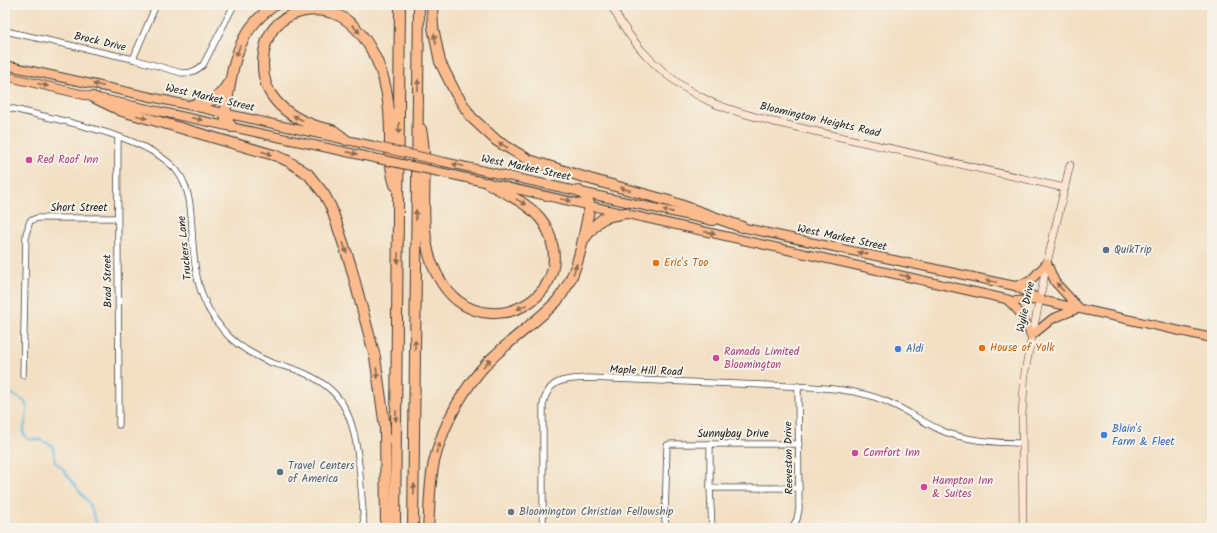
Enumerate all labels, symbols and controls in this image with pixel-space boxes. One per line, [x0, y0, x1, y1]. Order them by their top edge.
one-way arrow [351, 24, 360, 34]
street label: Brock Drive [72, 27, 128, 57]
one-way arrow [432, 32, 438, 45]
one-way arrow [235, 46, 241, 58]
one-way arrow [415, 78, 421, 91]
street label: West Market Street [164, 79, 257, 117]
one-way arrow [92, 81, 104, 87]
one-way arrow [37, 82, 49, 88]
street label: Bloomington Heights Road [758, 97, 882, 143]
one-way arrow [136, 114, 148, 120]
one-way arrow [293, 115, 304, 121]
one-way arrow [191, 117, 203, 123]
one-way arrow [396, 122, 402, 135]
one-way arrow [497, 141, 509, 148]
one-way arrow [261, 150, 273, 156]
street label: West Market Street [480, 150, 573, 186]
place label: Red Roof Inn [37, 151, 98, 169]
one-way arrow [346, 151, 359, 157]
marker: Red Roof Inn [24, 155, 34, 165]
one-way arrow [452, 162, 464, 168]
one-way arrow [619, 186, 631, 192]
one-way arrow [516, 198, 526, 206]
one-way arrow [560, 198, 572, 204]
street label: Short Street [51, 199, 108, 217]
one-way arrow [662, 207, 674, 213]
one-way arrow [413, 208, 419, 221]
street label: Truckers Lane [173, 215, 197, 281]
street label: West Market Street [796, 220, 889, 256]
one-way arrow [704, 230, 716, 236]
place label: QuikTrip [1114, 241, 1152, 259]
one-way arrow [342, 242, 348, 254]
marker: QuikTrip [1101, 245, 1111, 255]
one-way arrow [857, 250, 870, 256]
one-way arrow [395, 252, 401, 265]
street label: Brad Street [99, 253, 117, 308]
place label: Eric's Too [664, 254, 708, 272]
marker: Eric's Too [651, 258, 661, 268]
one-way arrow [573, 262, 579, 274]
one-way arrow [899, 274, 911, 280]
one-way arrow [984, 277, 997, 283]
street label: Wylie Drive [1012, 280, 1040, 334]
one-way arrow [1056, 282, 1065, 293]
one-way arrow [516, 304, 527, 310]
one-way arrow [412, 338, 418, 351]
place label: House of Yolk [990, 339, 1055, 357]
place label: Aldi [906, 340, 924, 358]
place label: Ramada Limited Bloomington [724, 343, 800, 374]
marker: House of Yolk [977, 343, 987, 353]
marker: Aldi [893, 344, 903, 354]
marker: Ramada Limited Bloomington [711, 353, 721, 363]
one-way arrow [482, 358, 492, 368]
street label: Maple Hill Road [609, 361, 683, 381]
one-way arrow [374, 367, 380, 379]
one-way arrow [393, 410, 399, 423]
place label: Blain's Farm & Fleet [1112, 420, 1175, 451]
street label: Reeveston Drive [779, 421, 799, 495]
street label: Sunnybay Drive [697, 425, 769, 443]
marker: Blain's Farm & Fleet [1099, 430, 1109, 440]
one-way arrow [436, 442, 442, 454]
place label: Comfort Inn [863, 444, 920, 462]
marker: Comfort Inn [850, 448, 860, 458]
place label: Travel Centers of America [288, 457, 355, 488]
marker: Travel Centers of America [275, 467, 285, 477]
place label: Hampton Inn & Suites [932, 472, 993, 503]
marker: Hampton Inn & Suites [919, 482, 929, 492]
one-way arrow [410, 483, 417, 495]
place label: Bloomington Christian Fellowship [519, 503, 674, 521]
marker: Bloomington Christian Fellowship [506, 507, 516, 517]

